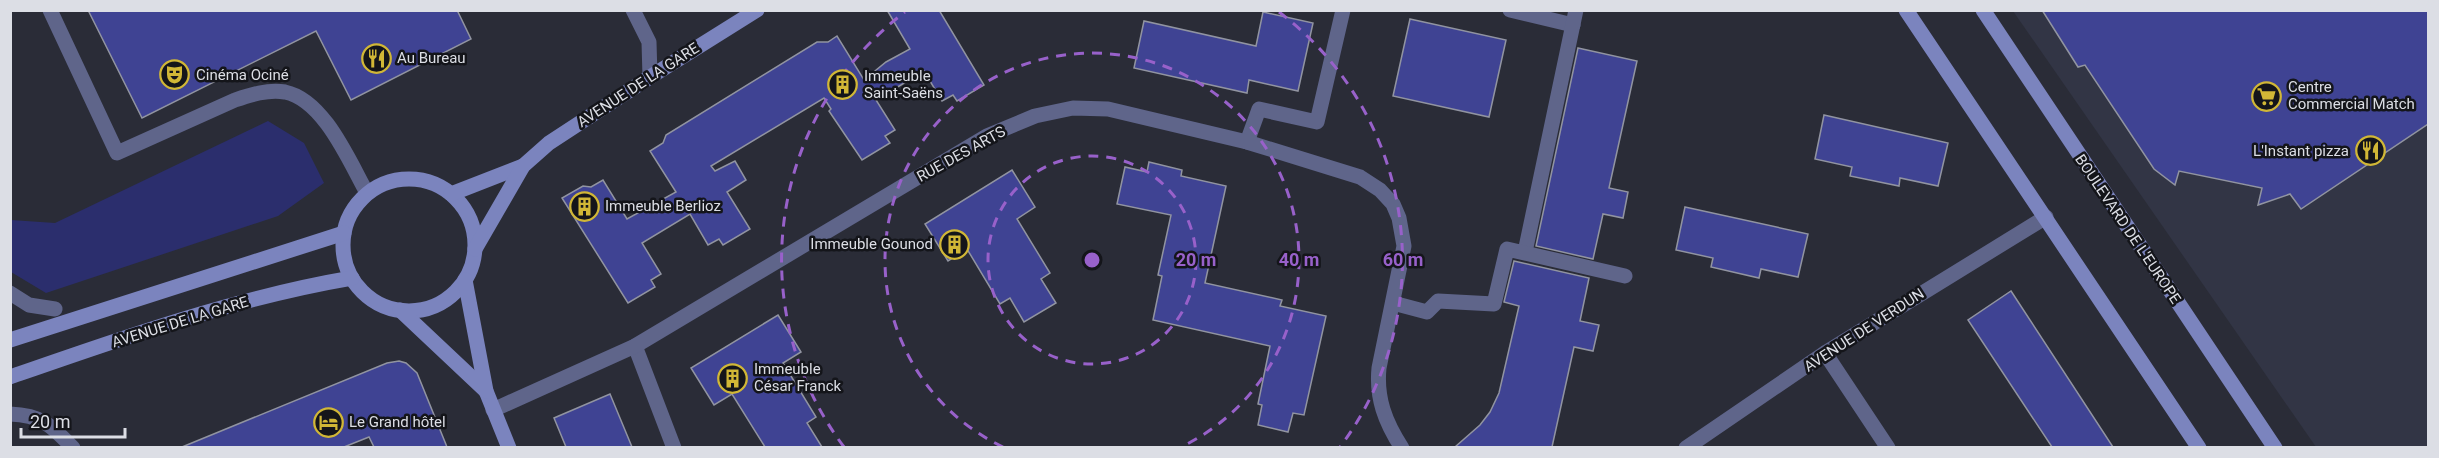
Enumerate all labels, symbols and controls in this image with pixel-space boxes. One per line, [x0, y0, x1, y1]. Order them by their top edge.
street label: AVENUE DE LA GARE [574, 39, 703, 131]
restaurant icon: Au Bureau [360, 42, 392, 74]
place label: Au Bureau [397, 49, 466, 67]
theatre icon: Cinéma Ociné [159, 59, 191, 91]
place label: Cinéma Ociné [196, 66, 289, 84]
place label: Immeuble Saint-Saëns [864, 67, 943, 102]
building icon: Immeuble Saint-Saëns [827, 69, 859, 101]
place label: Centre Commercial Match [2288, 78, 2415, 113]
supermarket icon: Centre Commercial Match [2251, 80, 2283, 112]
street label: RUE DES ARTS [914, 122, 1008, 186]
restaurant icon: L'Instant pizza [2354, 135, 2386, 167]
place label: L'Instant pizza [2253, 142, 2349, 160]
street label: BOULEVARD DE L'EUROPE [2071, 151, 2185, 307]
building icon: Immeuble Berlioz [568, 190, 600, 222]
place label: Immeuble Berlioz [605, 197, 721, 215]
building icon: Immeuble Gounod [938, 228, 970, 260]
place label: Immeuble Gounod [810, 235, 933, 253]
text: 20 m [1176, 249, 1216, 270]
text: 40 m [1279, 249, 1319, 270]
text: 60 m [1383, 249, 1423, 270]
centre of rings [1082, 250, 1102, 270]
street label: AVENUE DE VERDUN [1801, 284, 1927, 376]
street label: AVENUE DE LA GARE [110, 293, 251, 351]
place label: Immeuble César Franck [754, 360, 842, 395]
building icon: Immeuble César Franck [717, 362, 749, 394]
scale bar [21, 401, 124, 439]
hotel icon: Le Grand hôtel [312, 406, 344, 438]
text: 20 m [30, 411, 70, 432]
place label: Le Grand hôtel [349, 413, 446, 431]

